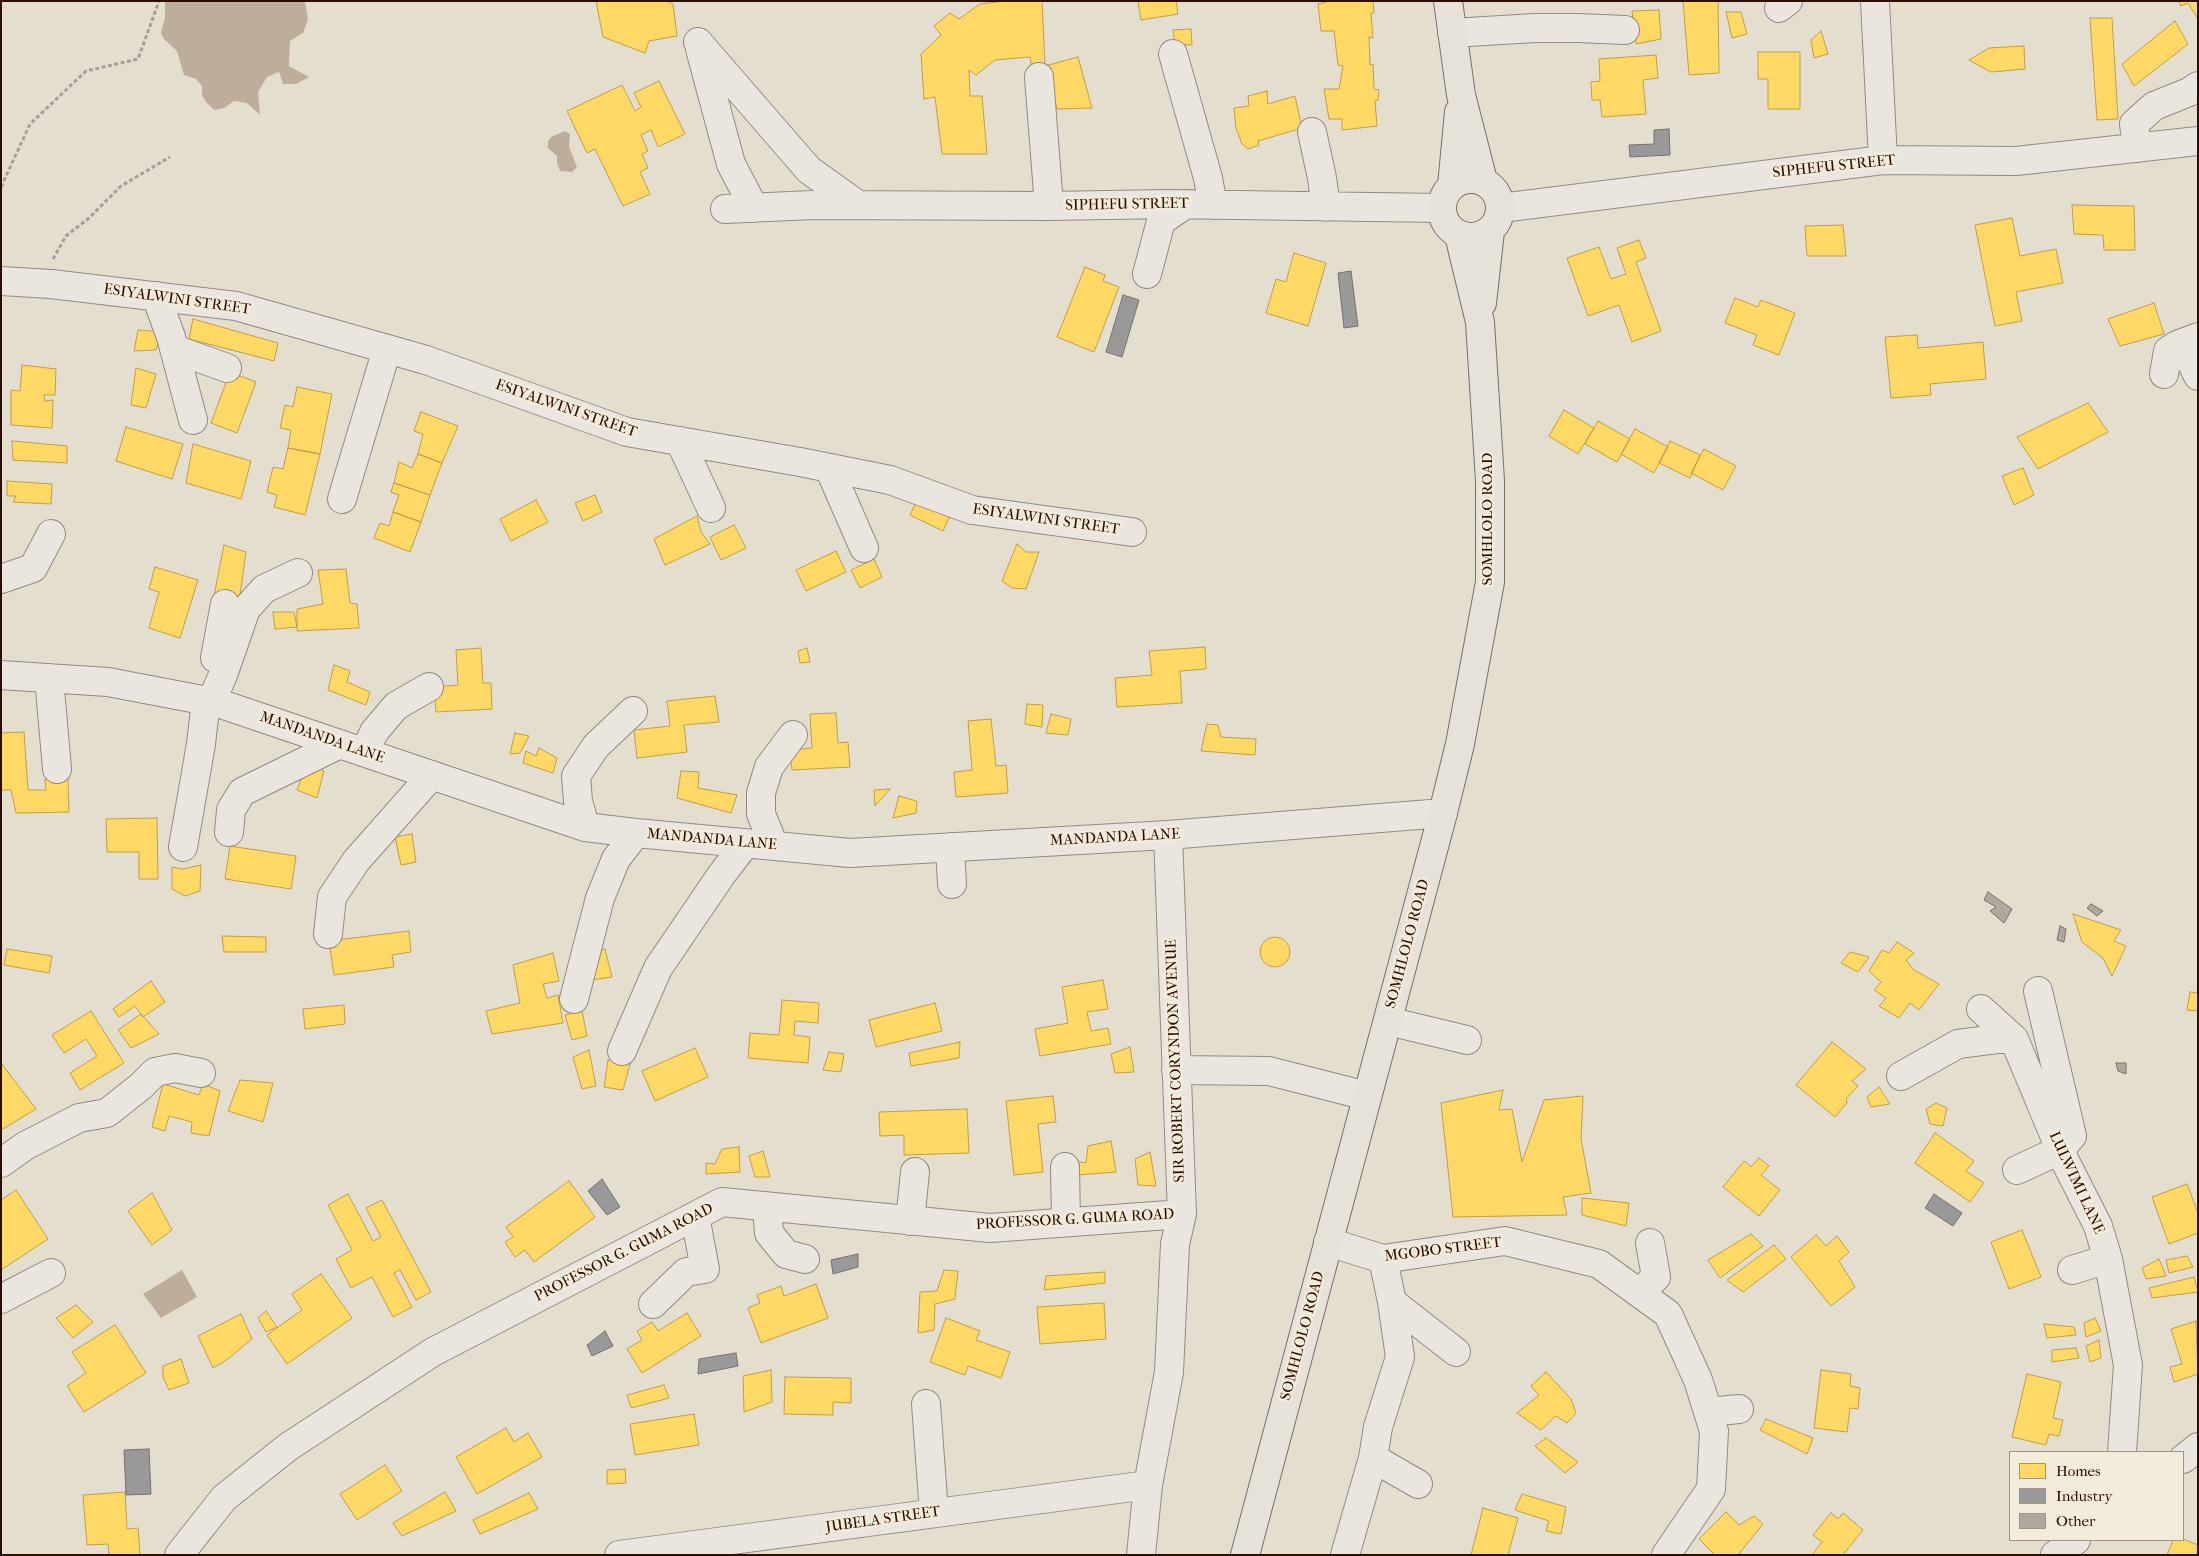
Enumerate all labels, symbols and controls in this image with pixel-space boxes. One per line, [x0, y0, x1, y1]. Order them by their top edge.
street label: SIPHEFU STREET [1772, 152, 1896, 182]
street label: SIPHEFU STREET [1065, 195, 1189, 215]
street label: ESIYALWINI STREET [102, 281, 252, 319]
street label: ESIYALWINI STREET [493, 376, 639, 442]
street label: SOMHLOLO ROAD [1479, 452, 1497, 586]
street label: ESIYALWINI STREET [971, 501, 1121, 539]
street label: MANDANDA LANE [257, 708, 387, 768]
street label: MANDANDA LANE [646, 825, 778, 855]
street label: MANDANDA LANE [1049, 826, 1181, 850]
street label: SOMHLOLO ROAD [1382, 877, 1434, 1011]
street label: SIR ROBERT CORYNDON AVENUE [1163, 939, 1189, 1183]
street label: LULWIMI LANE [2044, 1129, 2108, 1237]
street label: PROFESSOR G. GUMA ROAD [531, 1200, 717, 1306]
street label: PROFESSOR G. GUMA ROAD [975, 1206, 1175, 1234]
street label: MGOBO STREET [1383, 1234, 1503, 1266]
street label: SOMHLOLO ROAD [1277, 1269, 1329, 1403]
legend [2009, 1451, 2184, 1541]
text: Homes [2056, 1462, 2101, 1480]
text: Industry [2056, 1487, 2112, 1505]
street label: JUBELA STREET [825, 1503, 941, 1537]
text: Other [2056, 1512, 2095, 1530]

